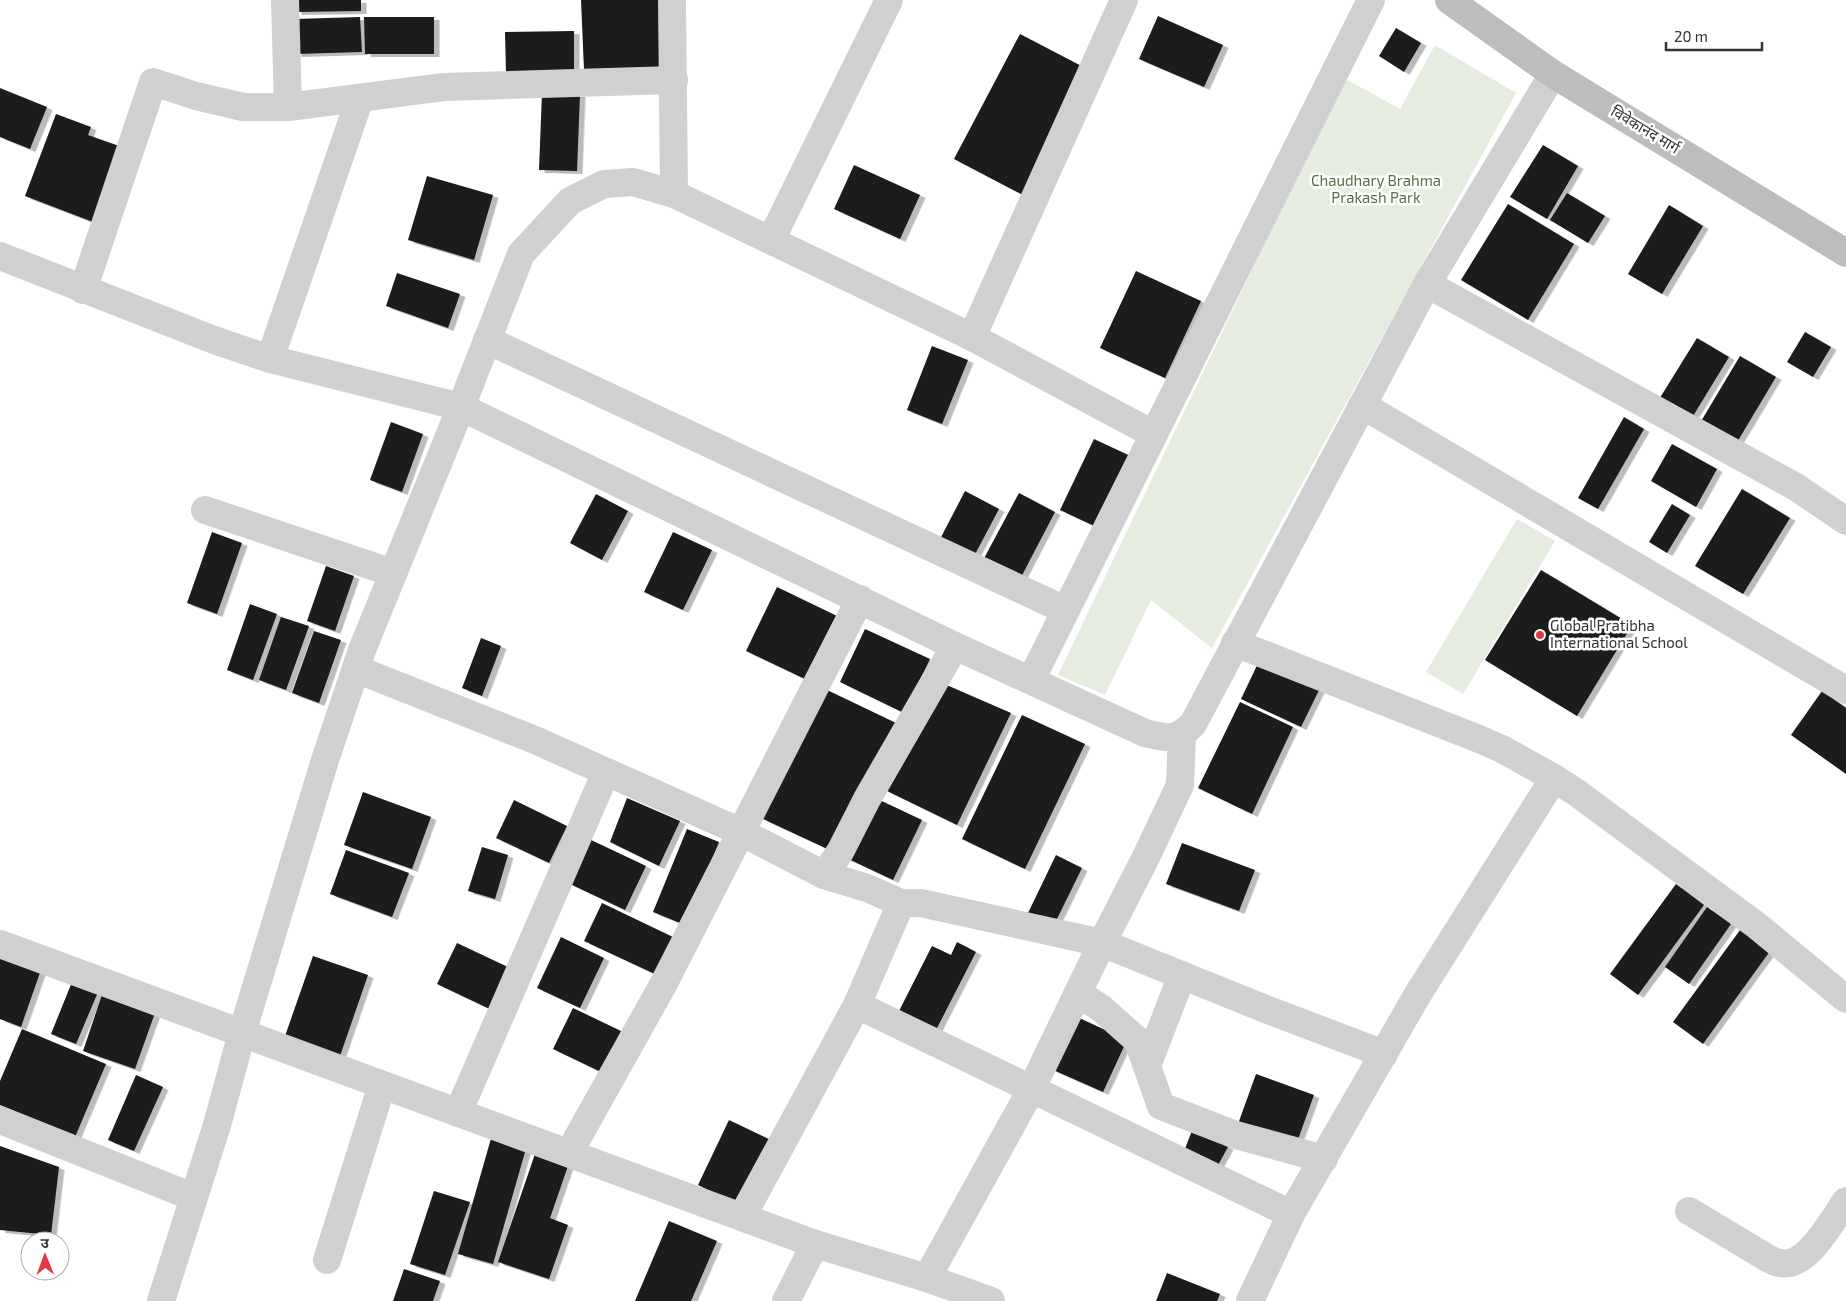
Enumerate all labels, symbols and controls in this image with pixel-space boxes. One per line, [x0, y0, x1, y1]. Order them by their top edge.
scale bar [1666, 20, 1762, 52]
text: 20 m [1674, 27, 1708, 45]
street label: विवेकानंद मार्ग [1608, 102, 1684, 157]
park label: Chaudhary Brahma Prakash Park [1311, 171, 1441, 206]
place label: Global Pratibha International School [1550, 616, 1688, 651]
marker: Global Pratibha International School [1534, 629, 1546, 641]
north arrow [20, 1231, 70, 1281]
text: उ [41, 1234, 50, 1251]

